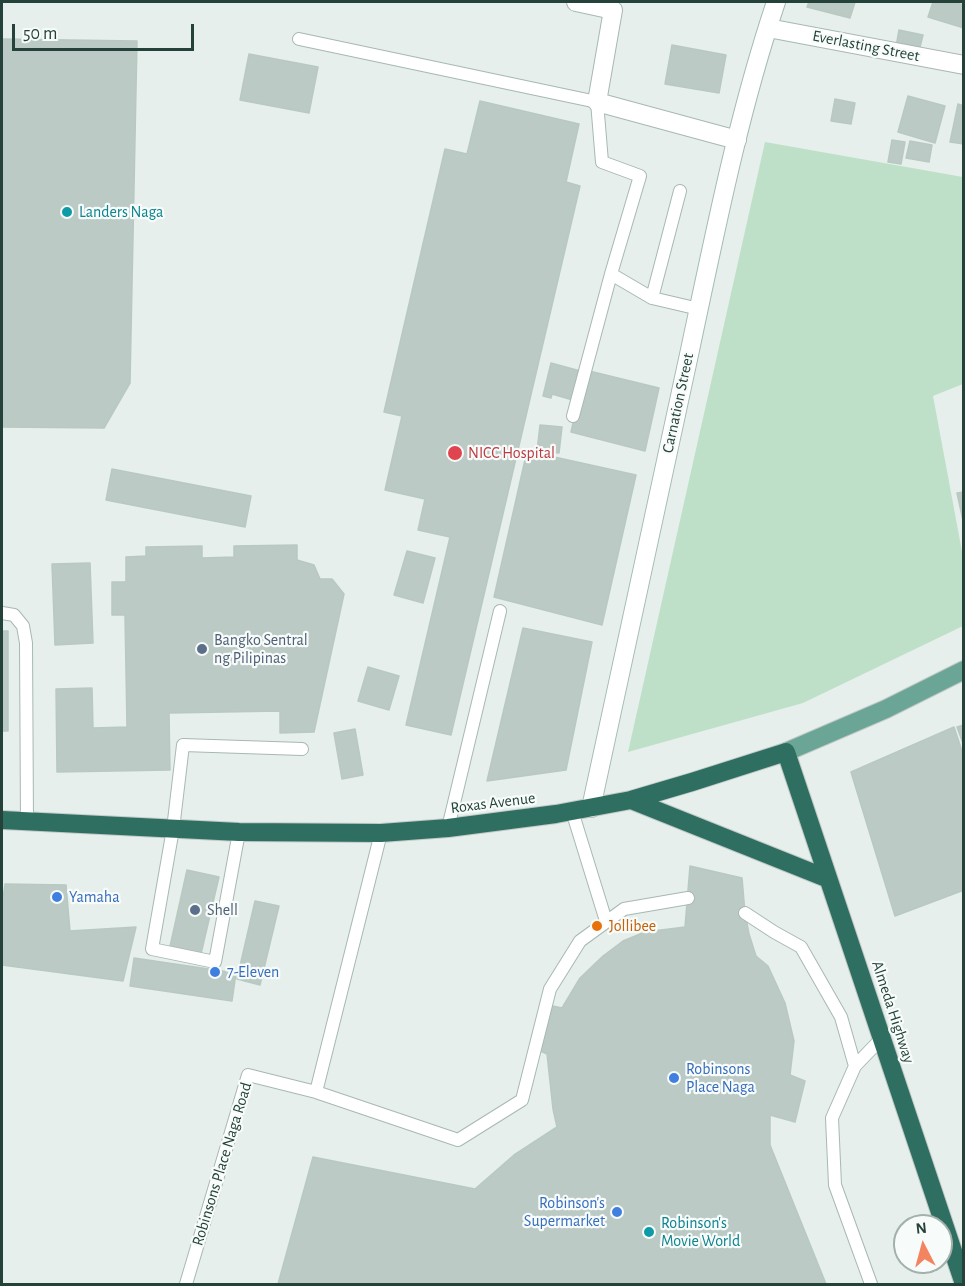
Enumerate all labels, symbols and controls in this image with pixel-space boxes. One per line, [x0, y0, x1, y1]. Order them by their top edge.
scale bar [15, 12, 196, 50]
text: 50 m [23, 25, 57, 43]
street label: Everlasting Street [811, 26, 921, 66]
place label: Landers Naga [79, 202, 164, 222]
marker: Landers Naga [60, 205, 74, 219]
street label: Carnation Street [658, 351, 698, 455]
place label: NICC Hospital [468, 443, 555, 463]
marker: NICC Hospital [446, 444, 464, 462]
place label: Bangko Sentral ng Pilipinas [214, 630, 308, 668]
marker: Bangko Sentral ng Pilipinas [195, 642, 209, 656]
street label: Roxas Avenue [450, 788, 536, 818]
place label: Yamaha [69, 887, 120, 907]
marker: Yamaha [50, 890, 64, 904]
place label: Shell [207, 900, 238, 920]
marker: Shell [188, 903, 202, 917]
place label: Jollibee [609, 916, 656, 936]
marker: Jollibee [590, 919, 604, 933]
street label: Almeda Highway [867, 958, 919, 1066]
place label: 7-Eleven [227, 962, 279, 982]
marker: 7-Eleven [208, 965, 222, 979]
place label: Robinsons Place Naga [686, 1059, 755, 1097]
marker: Robinsons Place Naga [667, 1071, 681, 1085]
street label: Robinsons Place Naga Road [188, 1080, 256, 1248]
place label: Robinson's Supermarket [524, 1193, 605, 1231]
marker: Robinson's Supermarket [610, 1205, 624, 1219]
place label: Robinson's Movie World [661, 1213, 740, 1251]
north arrow [893, 1214, 953, 1274]
text: N [915, 1220, 928, 1237]
marker: Robinson's Movie World [642, 1225, 656, 1239]

